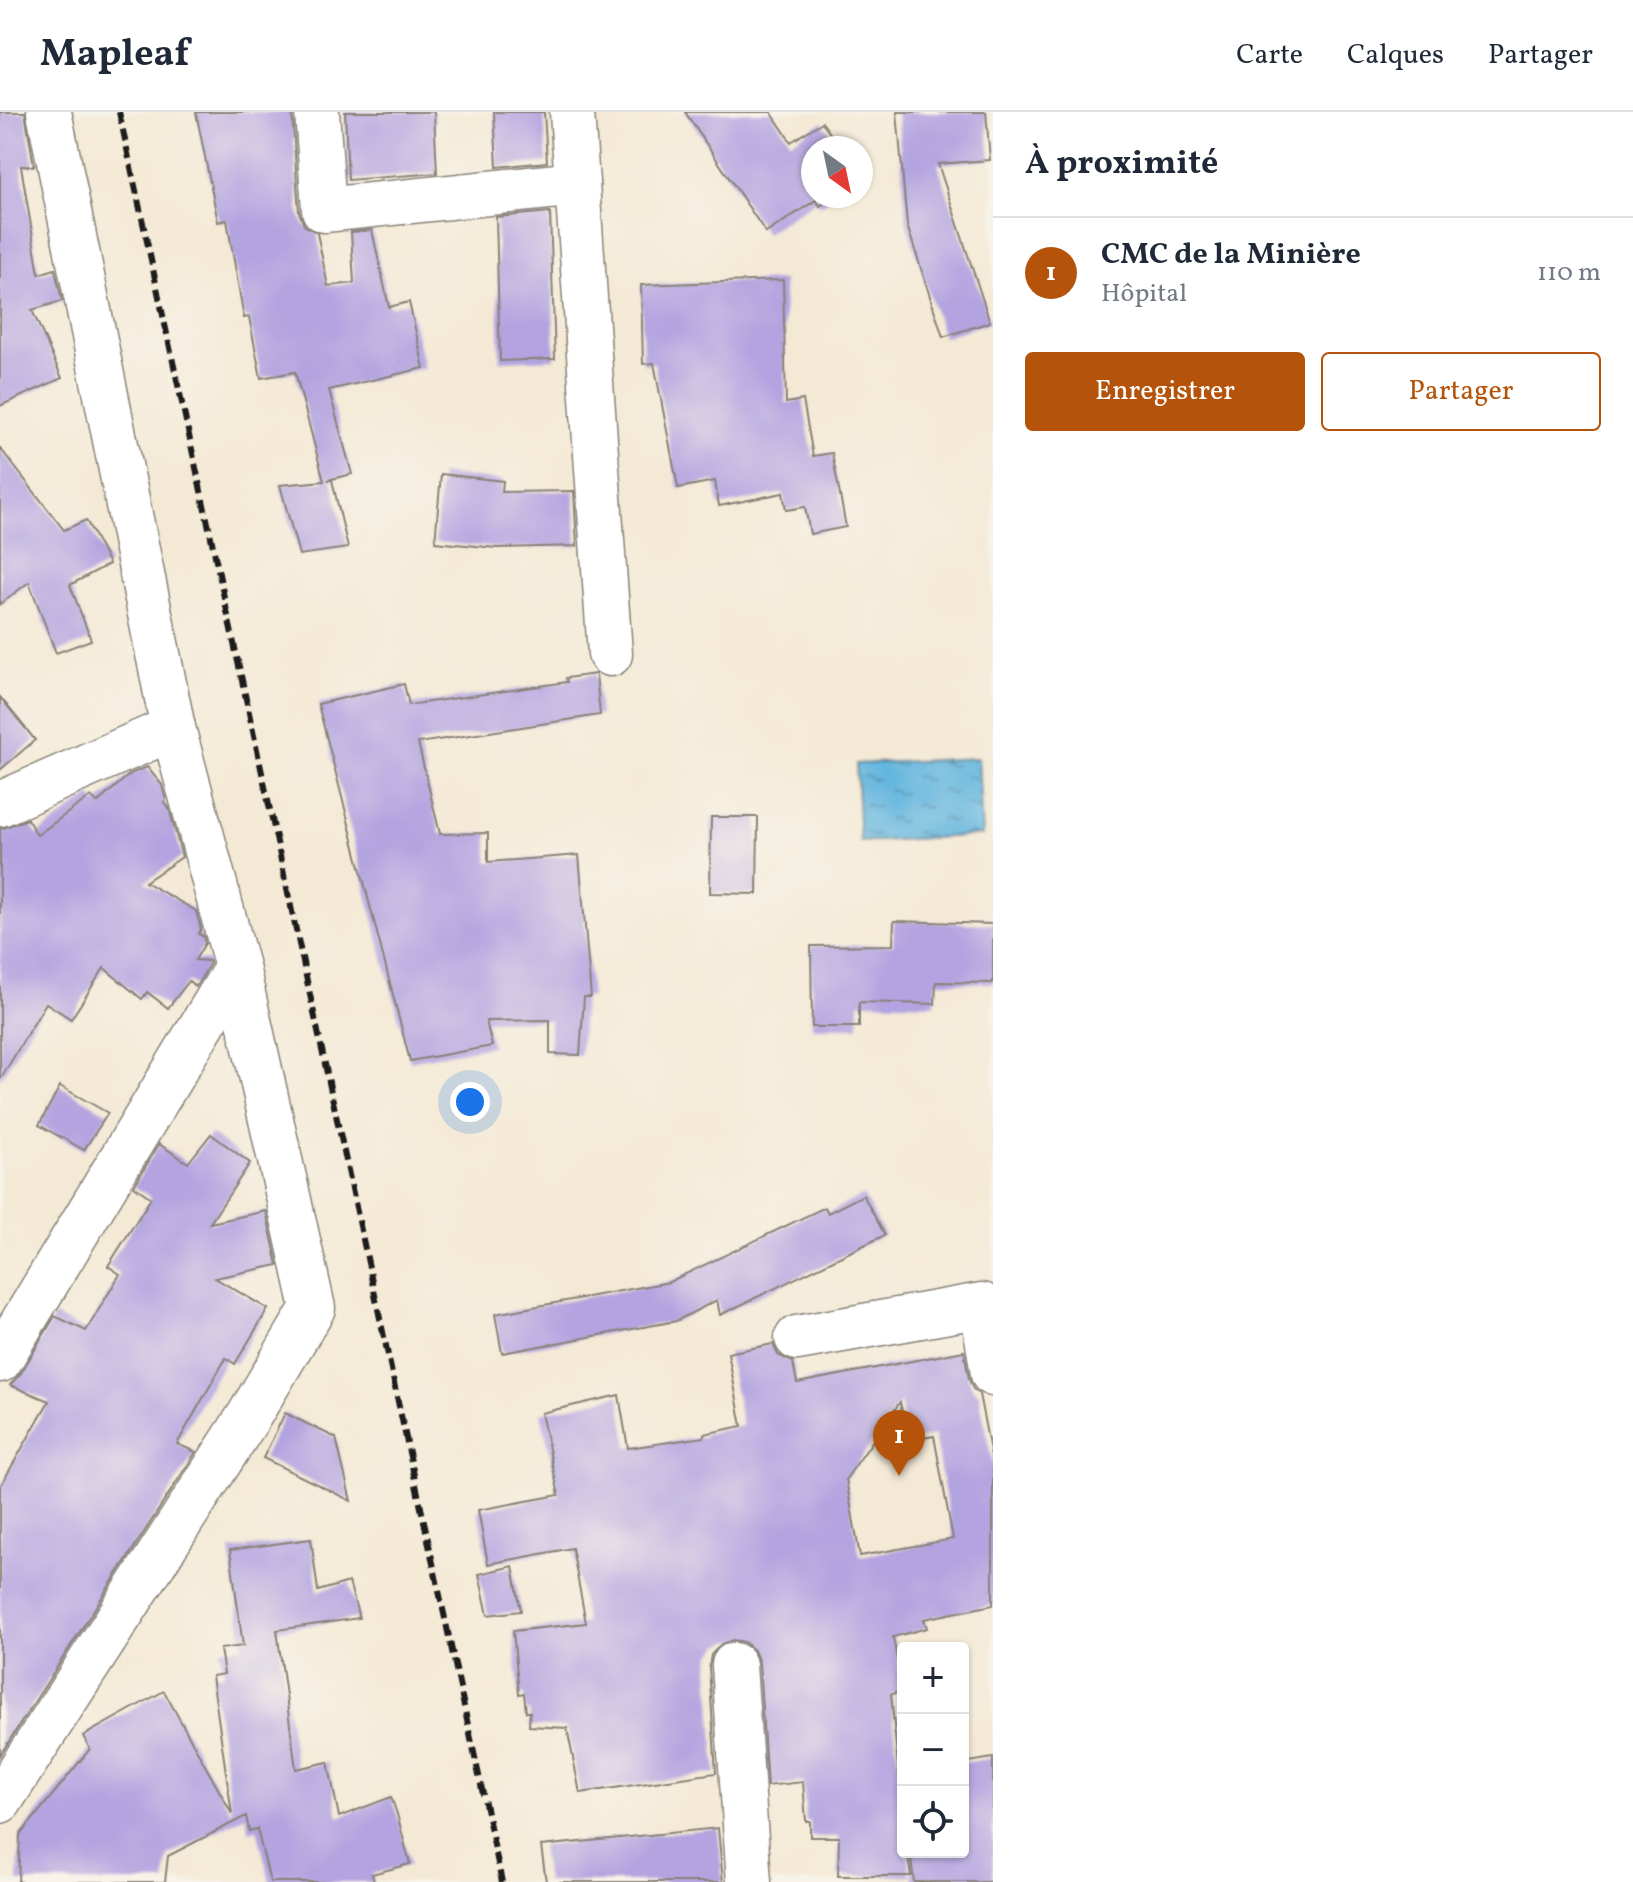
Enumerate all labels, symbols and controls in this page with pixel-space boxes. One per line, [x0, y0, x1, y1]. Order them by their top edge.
text: Mapleaf [40, 29, 189, 82]
text: Carte [1236, 36, 1303, 75]
text: Calques [1347, 36, 1444, 75]
text: Partager [1488, 36, 1593, 75]
north arrow [801, 136, 873, 208]
text: À proximité [1025, 141, 1218, 188]
text: CMC de la Minière [1101, 234, 1361, 276]
text: 1 [1046, 255, 1056, 291]
text: 110 m [1537, 255, 1601, 291]
text: Hôpital [1101, 276, 1187, 312]
button: Enregistrer [1025, 352, 1305, 431]
button: Partager [1321, 352, 1601, 431]
your location [450, 1082, 490, 1122]
pin: 1 [873, 1410, 925, 1476]
map controls [897, 1642, 969, 1858]
button: + [897, 1642, 969, 1714]
button: − [897, 1714, 969, 1786]
button: locate [897, 1786, 969, 1858]

